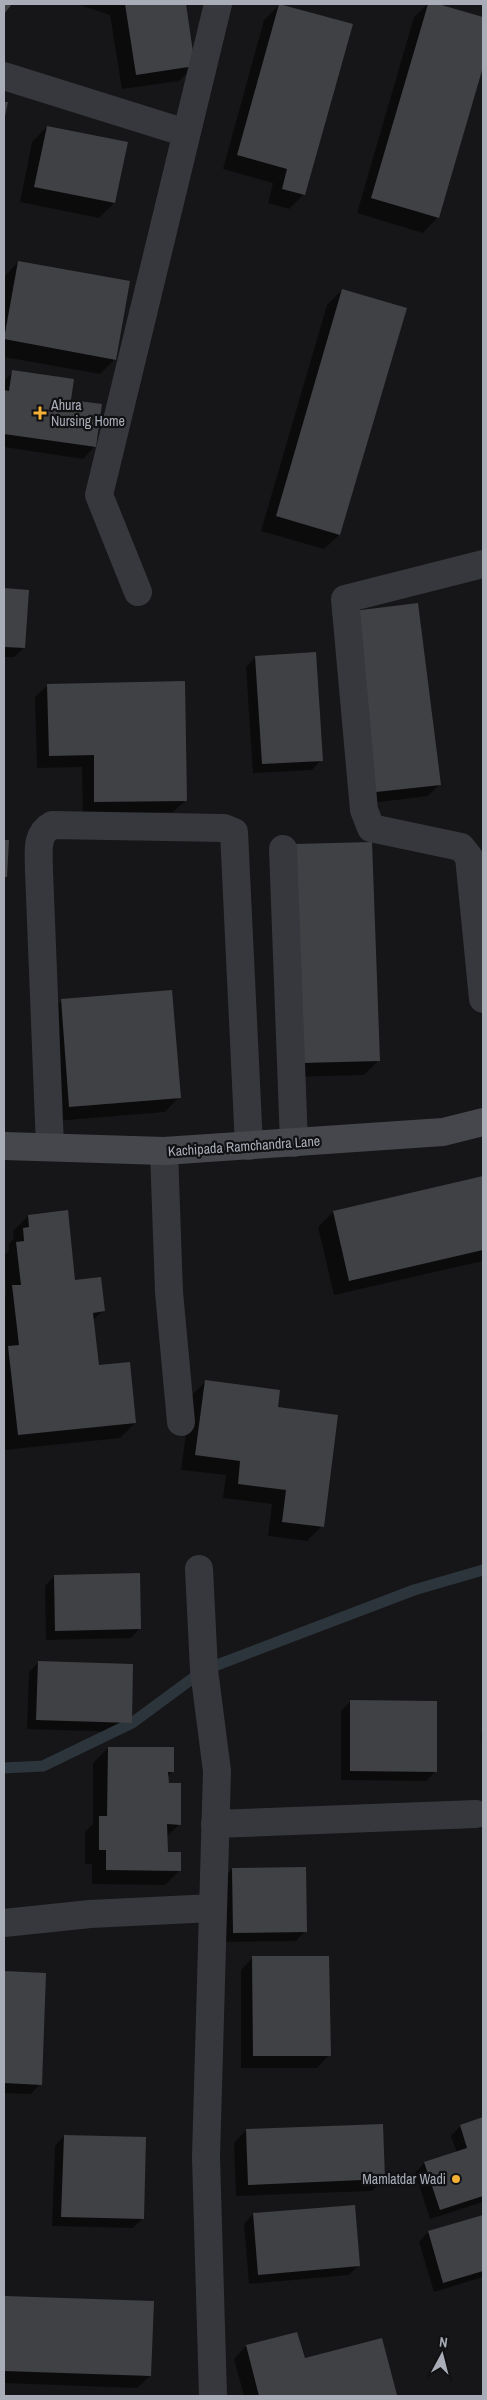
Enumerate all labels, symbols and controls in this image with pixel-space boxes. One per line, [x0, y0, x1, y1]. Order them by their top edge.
place label: Ahura Nursing Home [50, 396, 125, 430]
marker: Ahura Nursing Home [33, 406, 47, 420]
street label: Kachipada Ramchandra Lane [167, 1132, 321, 1160]
place label: Mamlatdar Wadi [362, 2170, 446, 2188]
marker: Mamlatdar Wadi [450, 2173, 462, 2185]
north arrow [417, 2330, 467, 2380]
text: N [438, 2333, 449, 2352]

